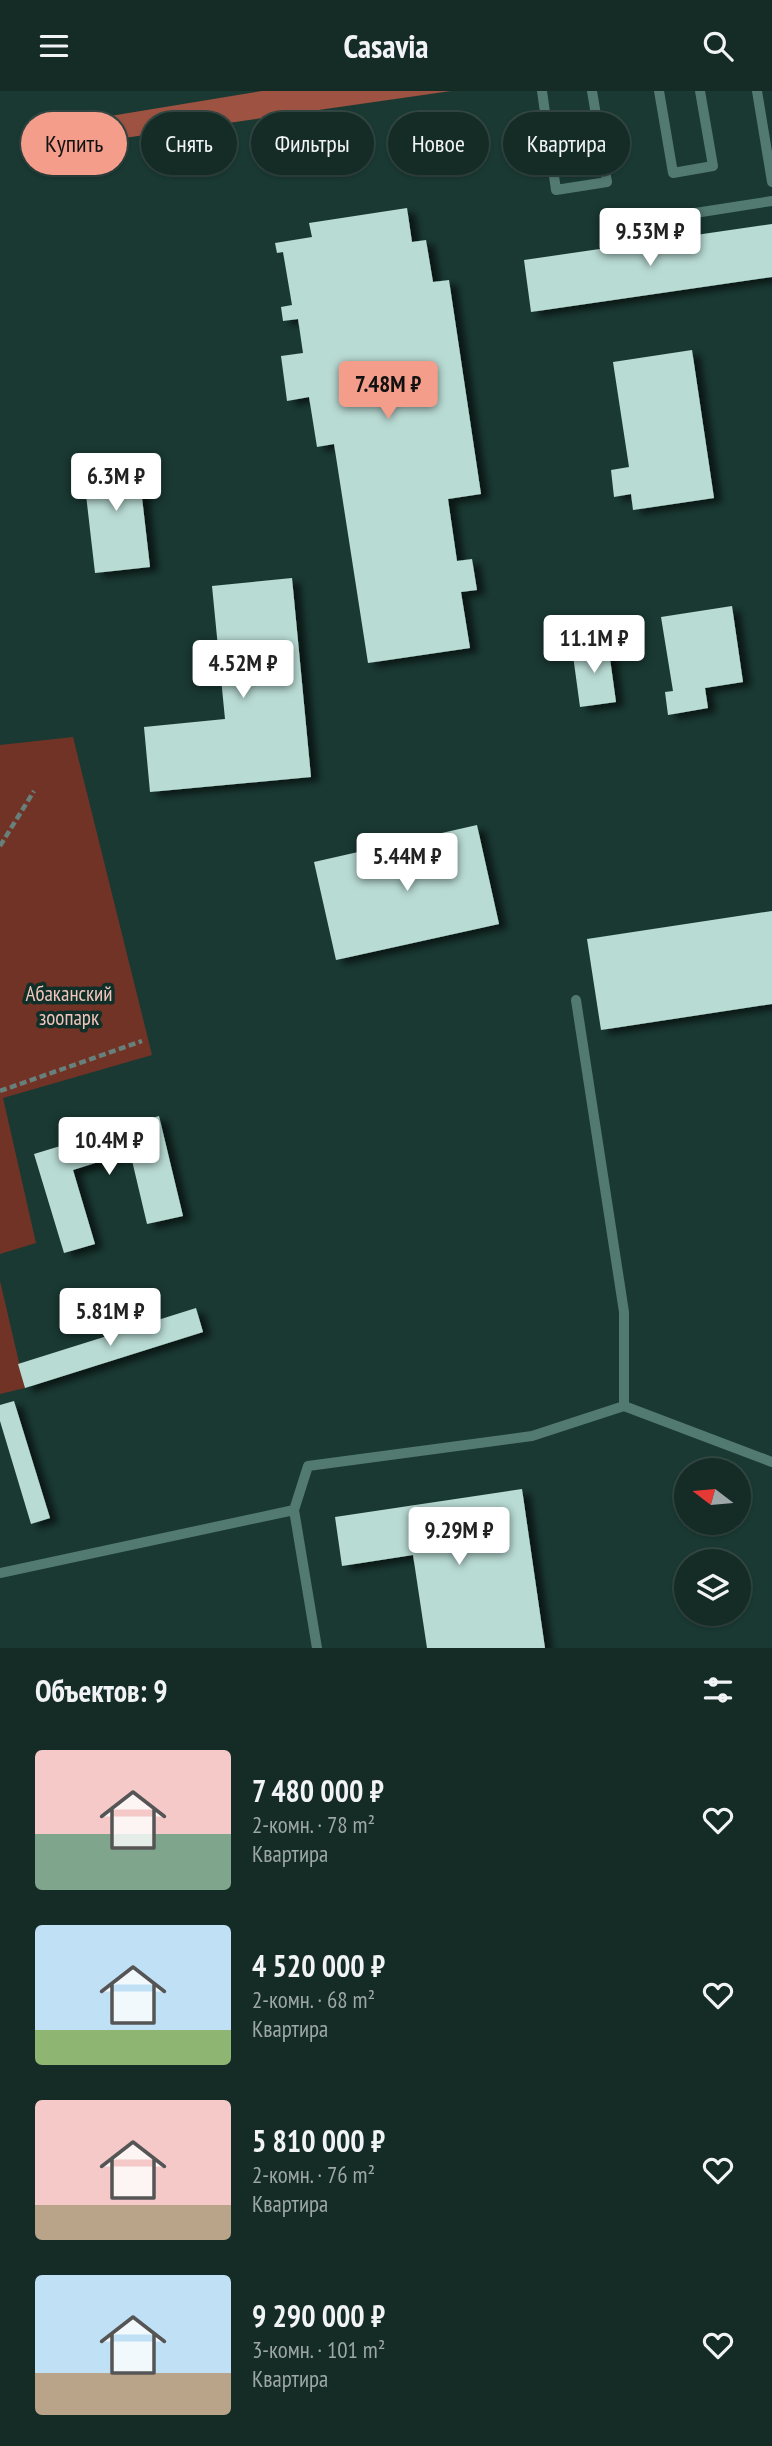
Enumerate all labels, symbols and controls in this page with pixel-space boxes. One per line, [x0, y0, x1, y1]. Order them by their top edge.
text: Casavia [343, 25, 429, 67]
icon: menu [35, 27, 73, 65]
icon: search [699, 27, 737, 65]
chip: Купить [21, 112, 127, 175]
chip: Снять [141, 112, 237, 175]
chip: Фильтры [251, 112, 374, 175]
chip: Новое [388, 112, 489, 175]
chip: Квартира [503, 112, 630, 175]
pin: 9.53M ₽ [585, 209, 715, 268]
text: 9.53M ₽ [616, 216, 684, 245]
pin: 7.48M ₽ [323, 361, 453, 421]
text: 7.48M ₽ [355, 369, 421, 398]
pin: 6.3M ₽ [59, 453, 173, 513]
text: 6.3M ₽ [87, 461, 145, 490]
pin: 11.1M ₽ [529, 615, 659, 675]
text: 11.1M ₽ [560, 623, 628, 652]
pin: 4.52M ₽ [178, 641, 308, 700]
text: 4.52M ₽ [209, 648, 277, 677]
pin: 5.44M ₽ [342, 833, 472, 893]
text: 5.44M ₽ [373, 841, 441, 870]
park label: Абаканский зоопарк [25, 980, 113, 1031]
pin: 10.4M ₽ [44, 1117, 174, 1177]
text: 10.4M ₽ [75, 1125, 143, 1154]
pin: 5.81M ₽ [45, 1289, 175, 1348]
text: 5.81M ₽ [76, 1296, 144, 1325]
north arrow [674, 1458, 751, 1535]
map controls [674, 1458, 751, 1626]
pin: 9.29M ₽ [394, 1507, 524, 1567]
text: 9.29M ₽ [425, 1515, 493, 1544]
button: layers [674, 1549, 751, 1626]
text: Объектов: 9 [35, 1671, 168, 1710]
icon: filters [699, 1671, 737, 1709]
text: 7 480 000 ₽ [252, 1771, 384, 1810]
icon: home [91, 1778, 175, 1862]
icon: heart [699, 1801, 737, 1839]
text: 2-комн. · 78 m² [252, 1810, 375, 1839]
text: Квартира [252, 1839, 328, 1868]
text: 4 520 000 ₽ [252, 1946, 385, 1985]
icon: home [91, 1953, 175, 2037]
icon: heart [699, 1976, 737, 2014]
text: 2-комн. · 68 m² [252, 1985, 375, 2014]
text: Квартира [252, 2014, 328, 2043]
text: 5 810 000 ₽ [252, 2121, 385, 2160]
icon: home [91, 2128, 175, 2212]
icon: heart [699, 2151, 737, 2189]
text: 2-комн. · 76 m² [252, 2160, 375, 2189]
text: Квартира [252, 2189, 328, 2218]
text: 9 290 000 ₽ [252, 2296, 385, 2335]
icon: home [91, 2303, 175, 2387]
icon: heart [699, 2326, 737, 2364]
text: 3-комн. · 101 m² [252, 2335, 385, 2364]
text: Квартира [252, 2364, 328, 2393]

